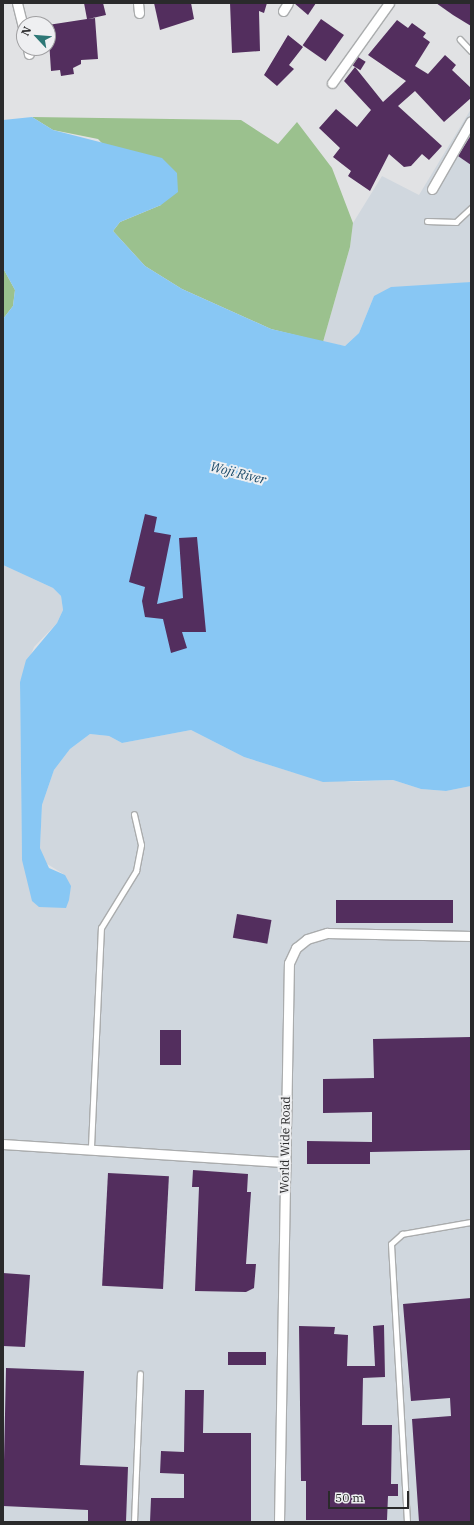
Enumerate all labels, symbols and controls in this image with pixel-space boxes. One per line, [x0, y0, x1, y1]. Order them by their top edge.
north arrow [16, 16, 56, 56]
text: N [18, 24, 34, 38]
water label: Woji River [208, 460, 268, 488]
street label: World Wide Road [277, 1096, 293, 1194]
scale bar [330, 1483, 411, 1509]
text: 50 m [335, 1490, 364, 1505]

